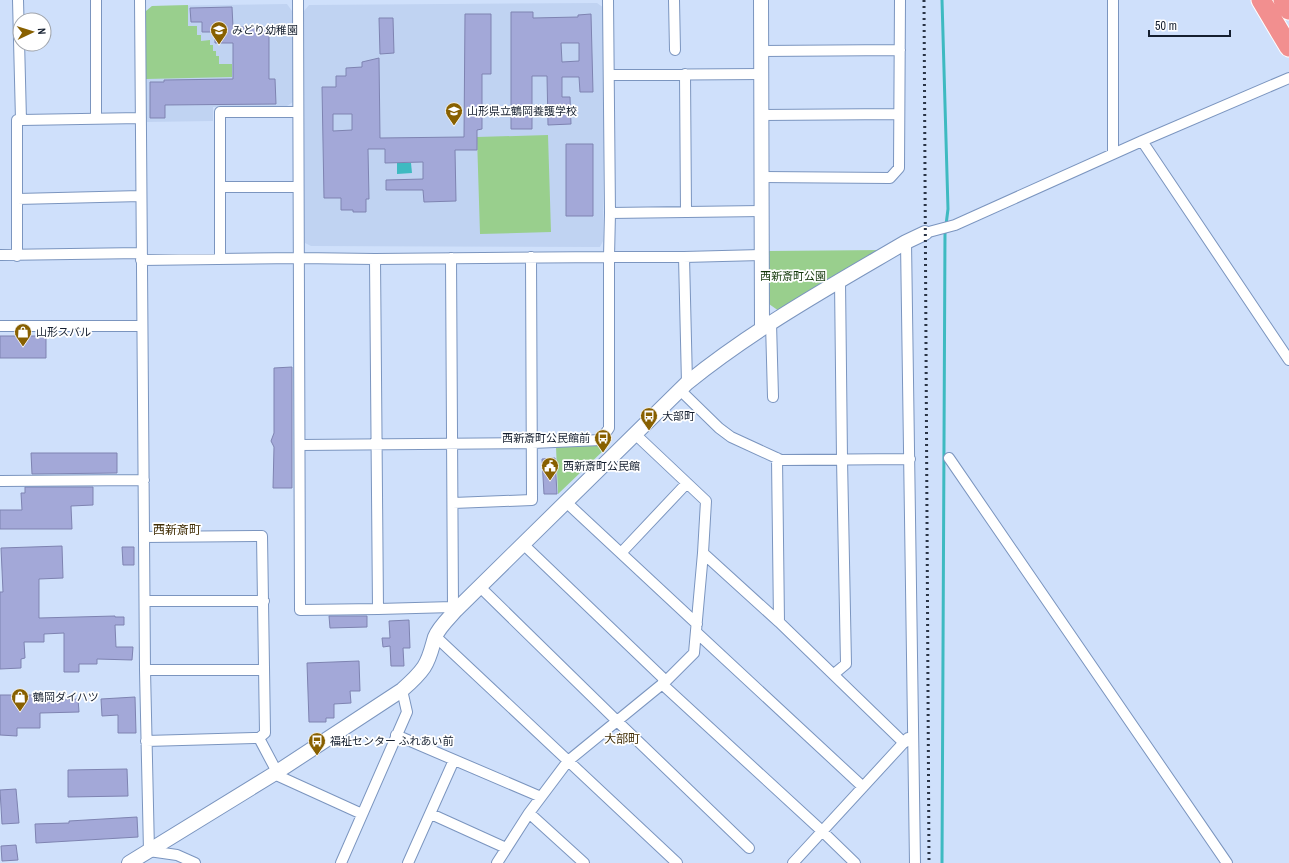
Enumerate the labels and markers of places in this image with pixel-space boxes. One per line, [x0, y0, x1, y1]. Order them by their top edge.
school or university icon: みどり幼稚園 [209, 20, 229, 45]
place label: みどり幼稚園 [232, 23, 298, 37]
school or university icon: 山形県立鶴岡養護学校 [444, 101, 464, 126]
place label: 山形県立鶴岡養護学校 [467, 104, 577, 118]
shop icon: 山形スバル [13, 322, 33, 347]
place label: 山形スバル [36, 325, 91, 339]
bus stop icon: 大部町 [639, 406, 659, 431]
place label: 大部町 [662, 409, 695, 423]
bus stop icon: 西新斎町公民館前 [593, 428, 613, 453]
place label: 西新斎町公民館前 [502, 431, 590, 445]
public building icon: 西新斎町公民館 [540, 456, 560, 481]
place label: 西新斎町公民館 [563, 459, 640, 473]
shop icon: 鶴岡ダイハツ [10, 687, 30, 712]
place label: 鶴岡ダイハツ [33, 690, 99, 704]
bus stop icon: 福祉センター ふれあい前 [307, 731, 327, 756]
place label: 福祉センター ふれあい前 [330, 734, 454, 748]

